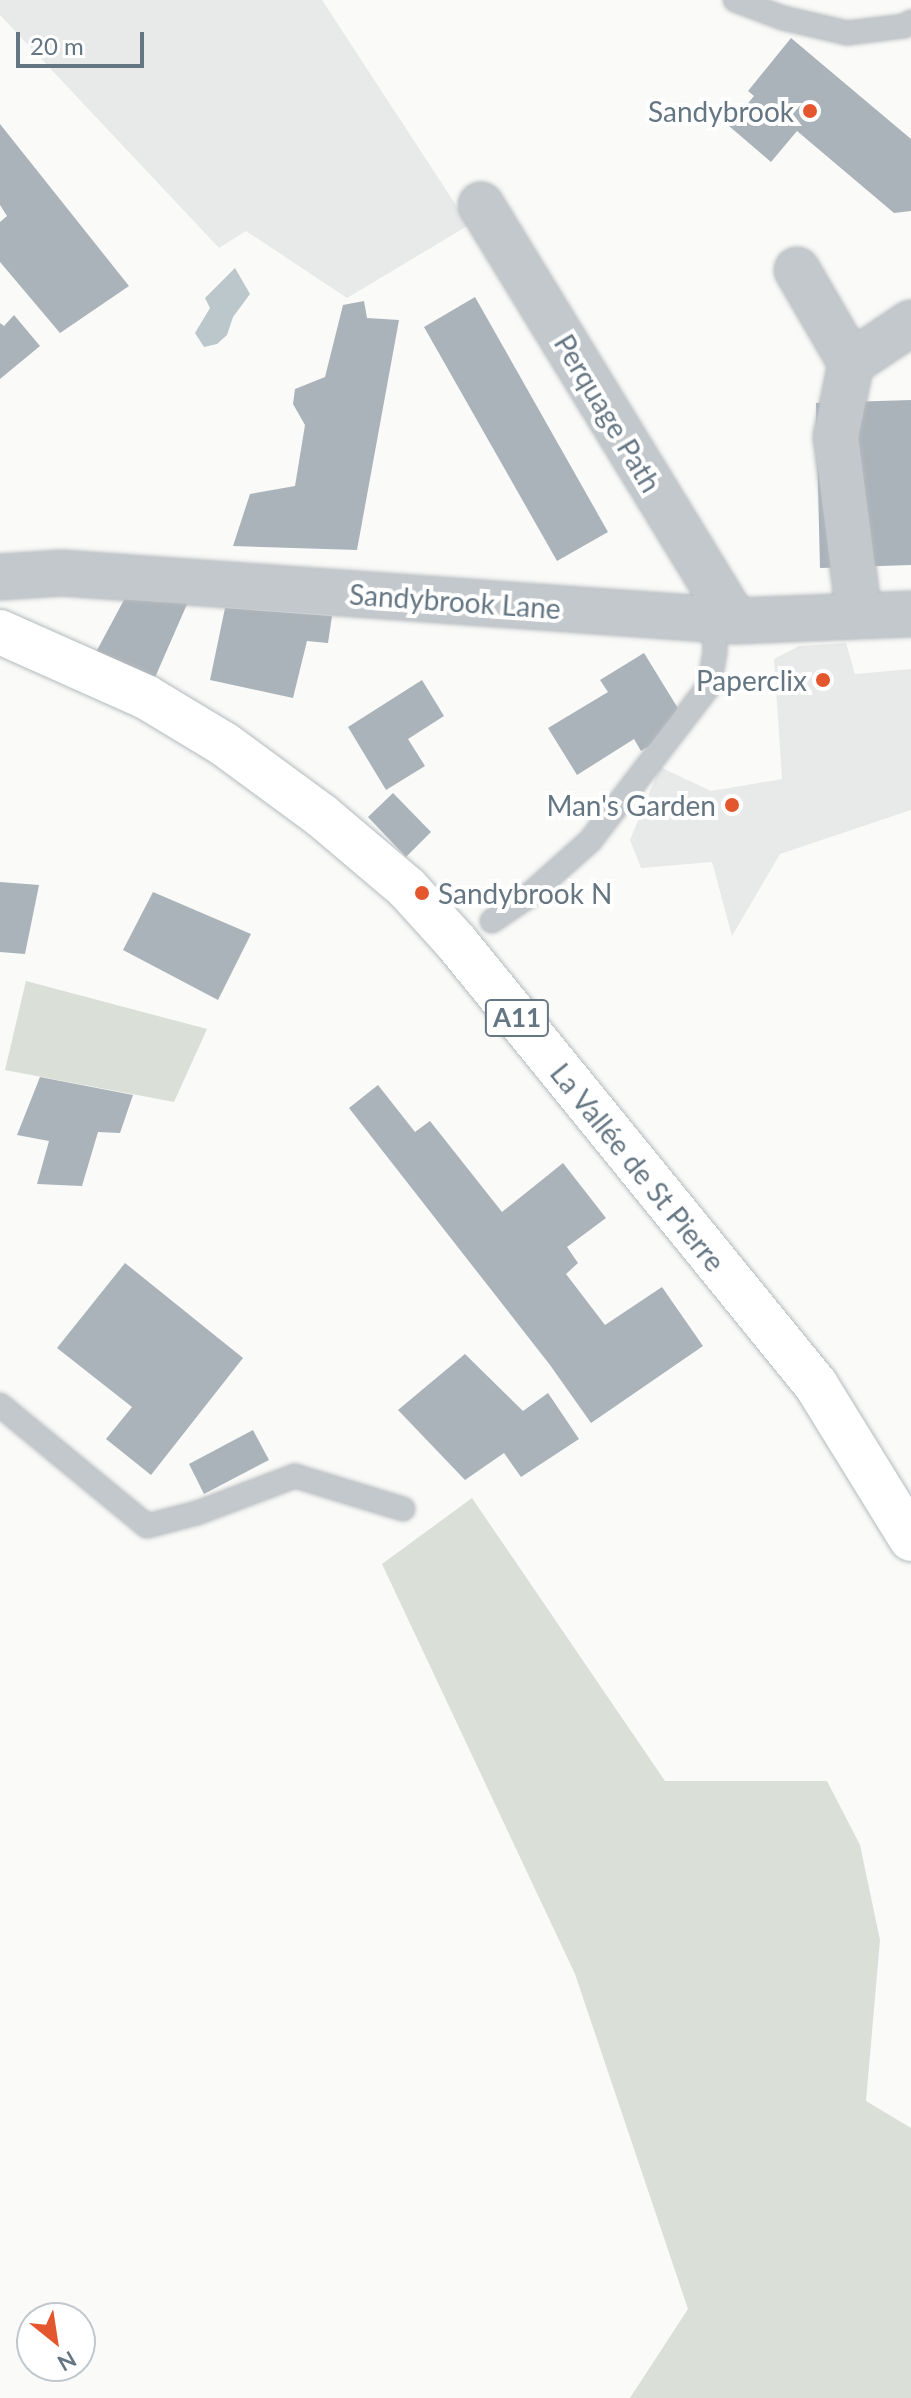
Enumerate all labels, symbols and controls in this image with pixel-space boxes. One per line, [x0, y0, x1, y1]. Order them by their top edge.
scale bar [20, 16, 148, 66]
text: 20 m [30, 31, 84, 60]
place label: Sandybrook [648, 94, 794, 128]
marker: Sandybrook [801, 102, 819, 120]
street label: Perquage Path [548, 328, 668, 498]
street label: Sandybrook Lane [348, 577, 562, 625]
place label: Paperclix [696, 663, 807, 697]
marker: Paperclix [814, 671, 832, 689]
place label: Man's Garden [546, 788, 716, 822]
marker: Man's Garden [723, 796, 741, 814]
place label: Sandybrook N [438, 876, 612, 910]
marker: Sandybrook N [413, 884, 431, 902]
road number: A11 [483, 996, 551, 1040]
street label: La Vallée de St Pierre [544, 1056, 732, 1278]
north arrow [16, 2302, 96, 2382]
text: N [53, 2346, 81, 2377]

